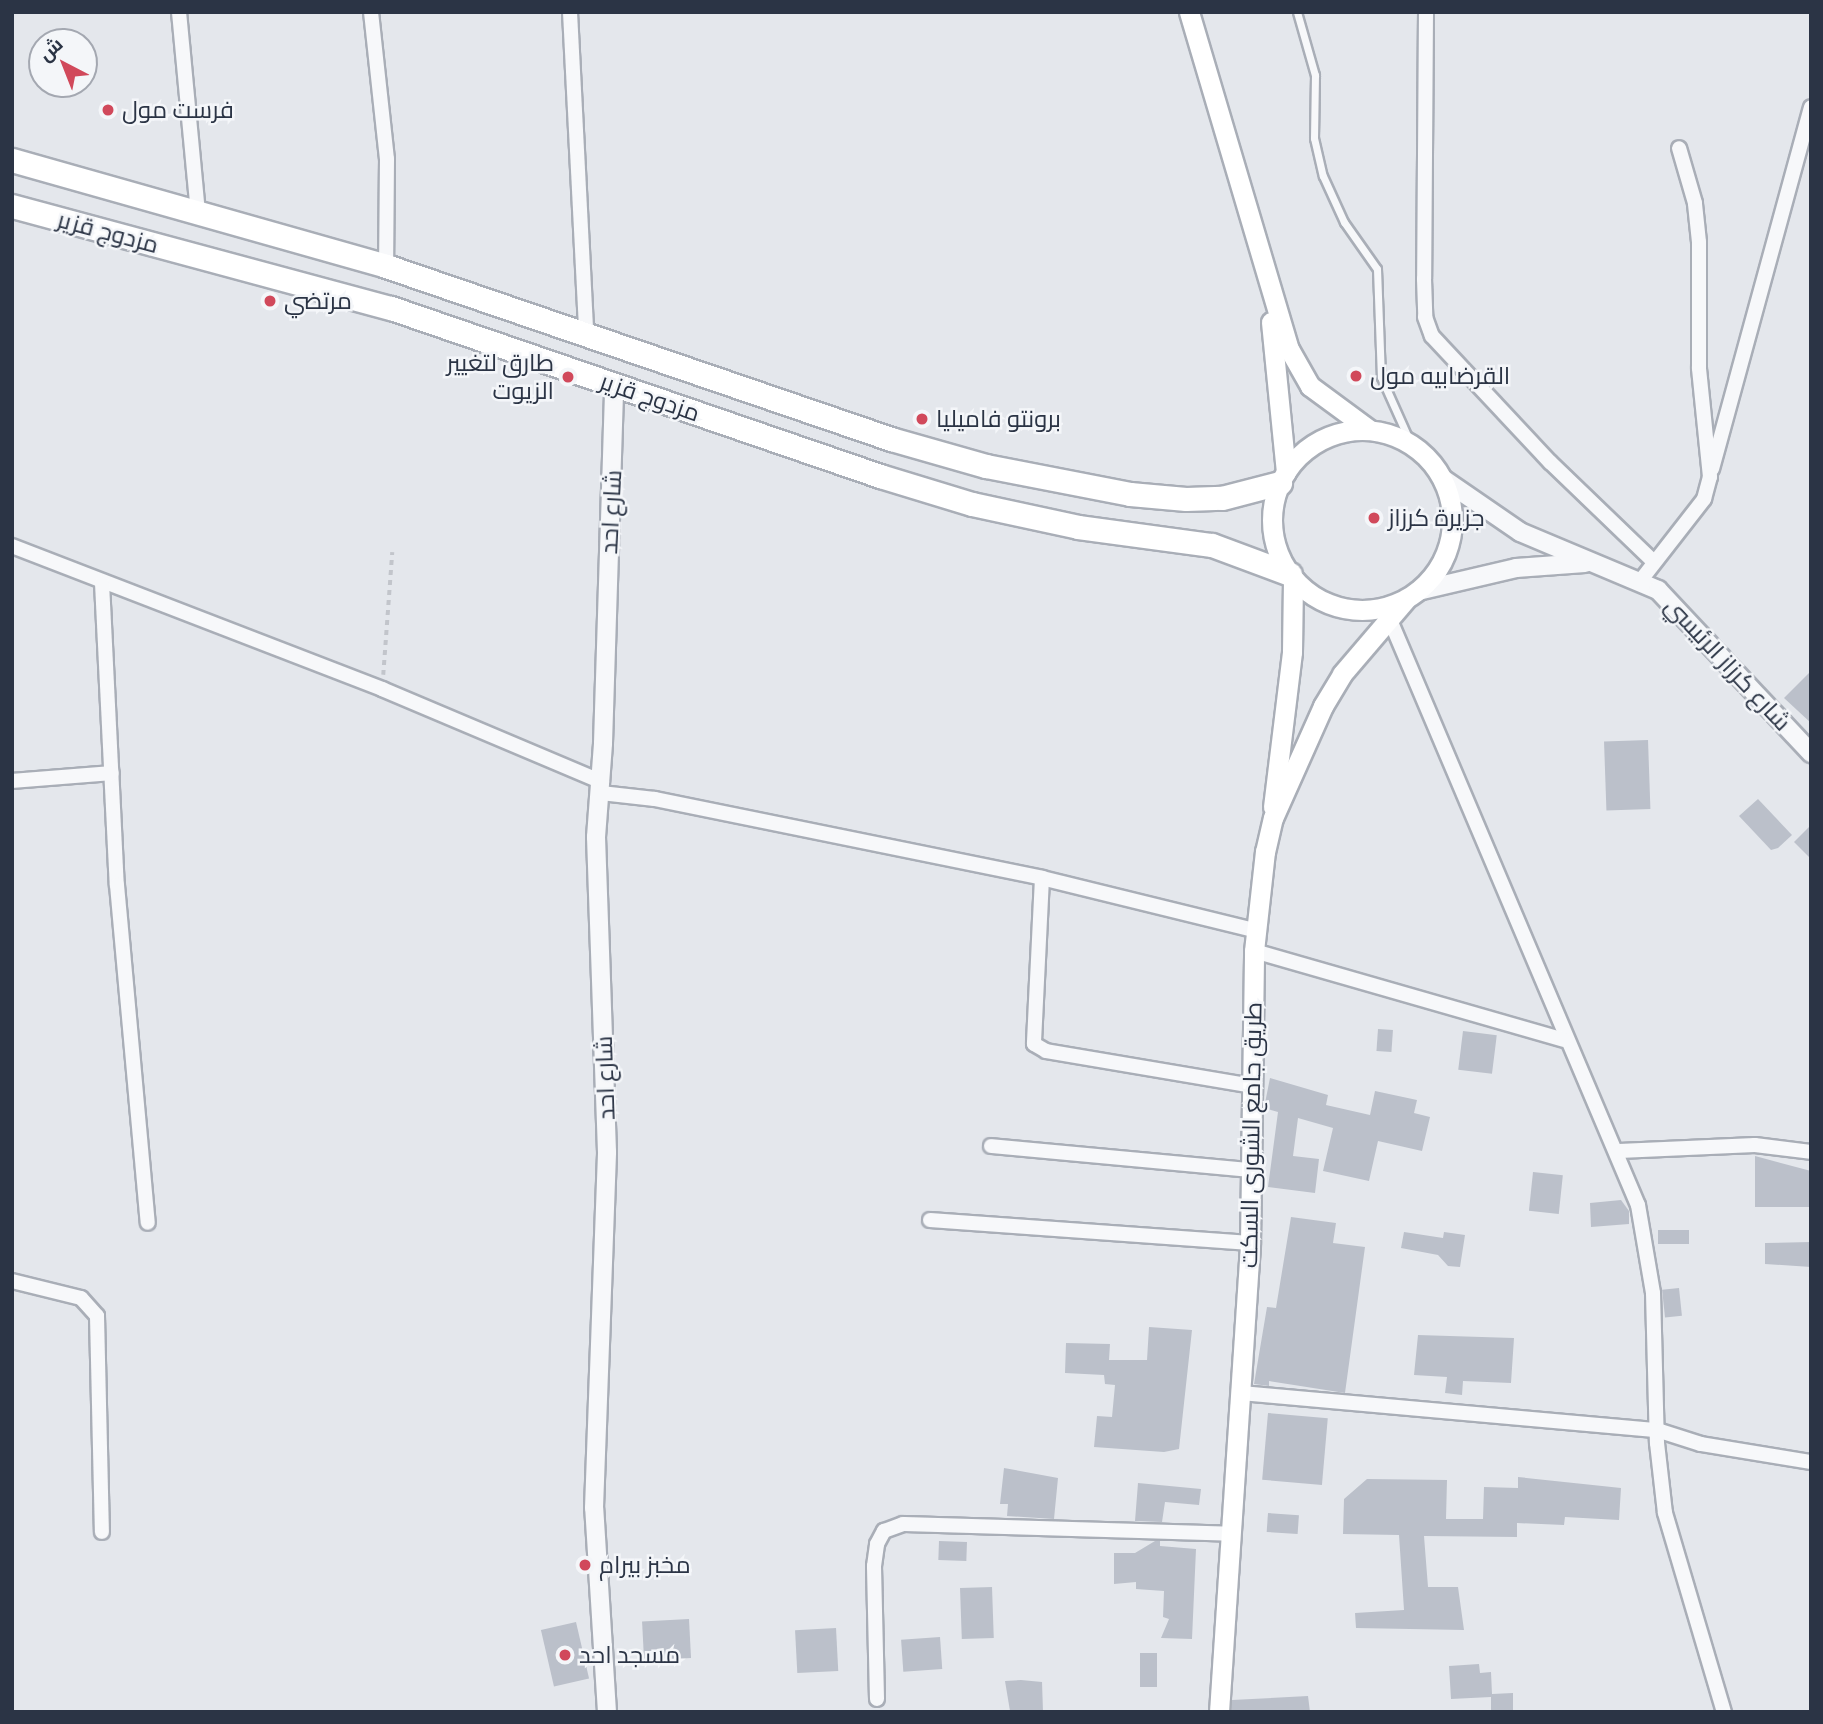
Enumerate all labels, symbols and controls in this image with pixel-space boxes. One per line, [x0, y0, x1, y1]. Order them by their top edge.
north arrow [28, 28, 98, 98]
text: ش [31, 30, 69, 67]
place label: فرست مول [122, 96, 234, 124]
marker: فرست مول [100, 102, 116, 118]
street label: مزدوج قزير [54, 205, 162, 259]
place label: مرتضي [284, 287, 352, 315]
marker: مرتضي [262, 293, 278, 309]
place label: طارق لتغيير الزيوت [447, 349, 554, 405]
place label: القرضابيه مول [1370, 362, 1510, 390]
street label: مزدوج قزير [596, 366, 704, 428]
marker: القرضابيه مول [1348, 368, 1364, 384]
marker: طارق لتغيير الزيوت [560, 369, 576, 385]
place label: برونتو فاميليا [936, 405, 1061, 433]
marker: برونتو فاميليا [914, 411, 930, 427]
street label: شارع احد [594, 469, 628, 555]
place label: جزيرة كرزاز [1388, 504, 1485, 532]
marker: جزيرة كرزاز [1366, 510, 1382, 526]
street label: شارع كرزاز الرئيسي [1659, 591, 1797, 737]
street label: طريق جامع الشورى السكت [1234, 1002, 1268, 1268]
street label: شارع احد [589, 1035, 621, 1121]
place label: مخبز بيرام [599, 1551, 691, 1579]
marker: مخبز بيرام [577, 1557, 593, 1573]
place label: مسجد احد [579, 1641, 680, 1669]
marker: مسجد احد [557, 1647, 573, 1663]

